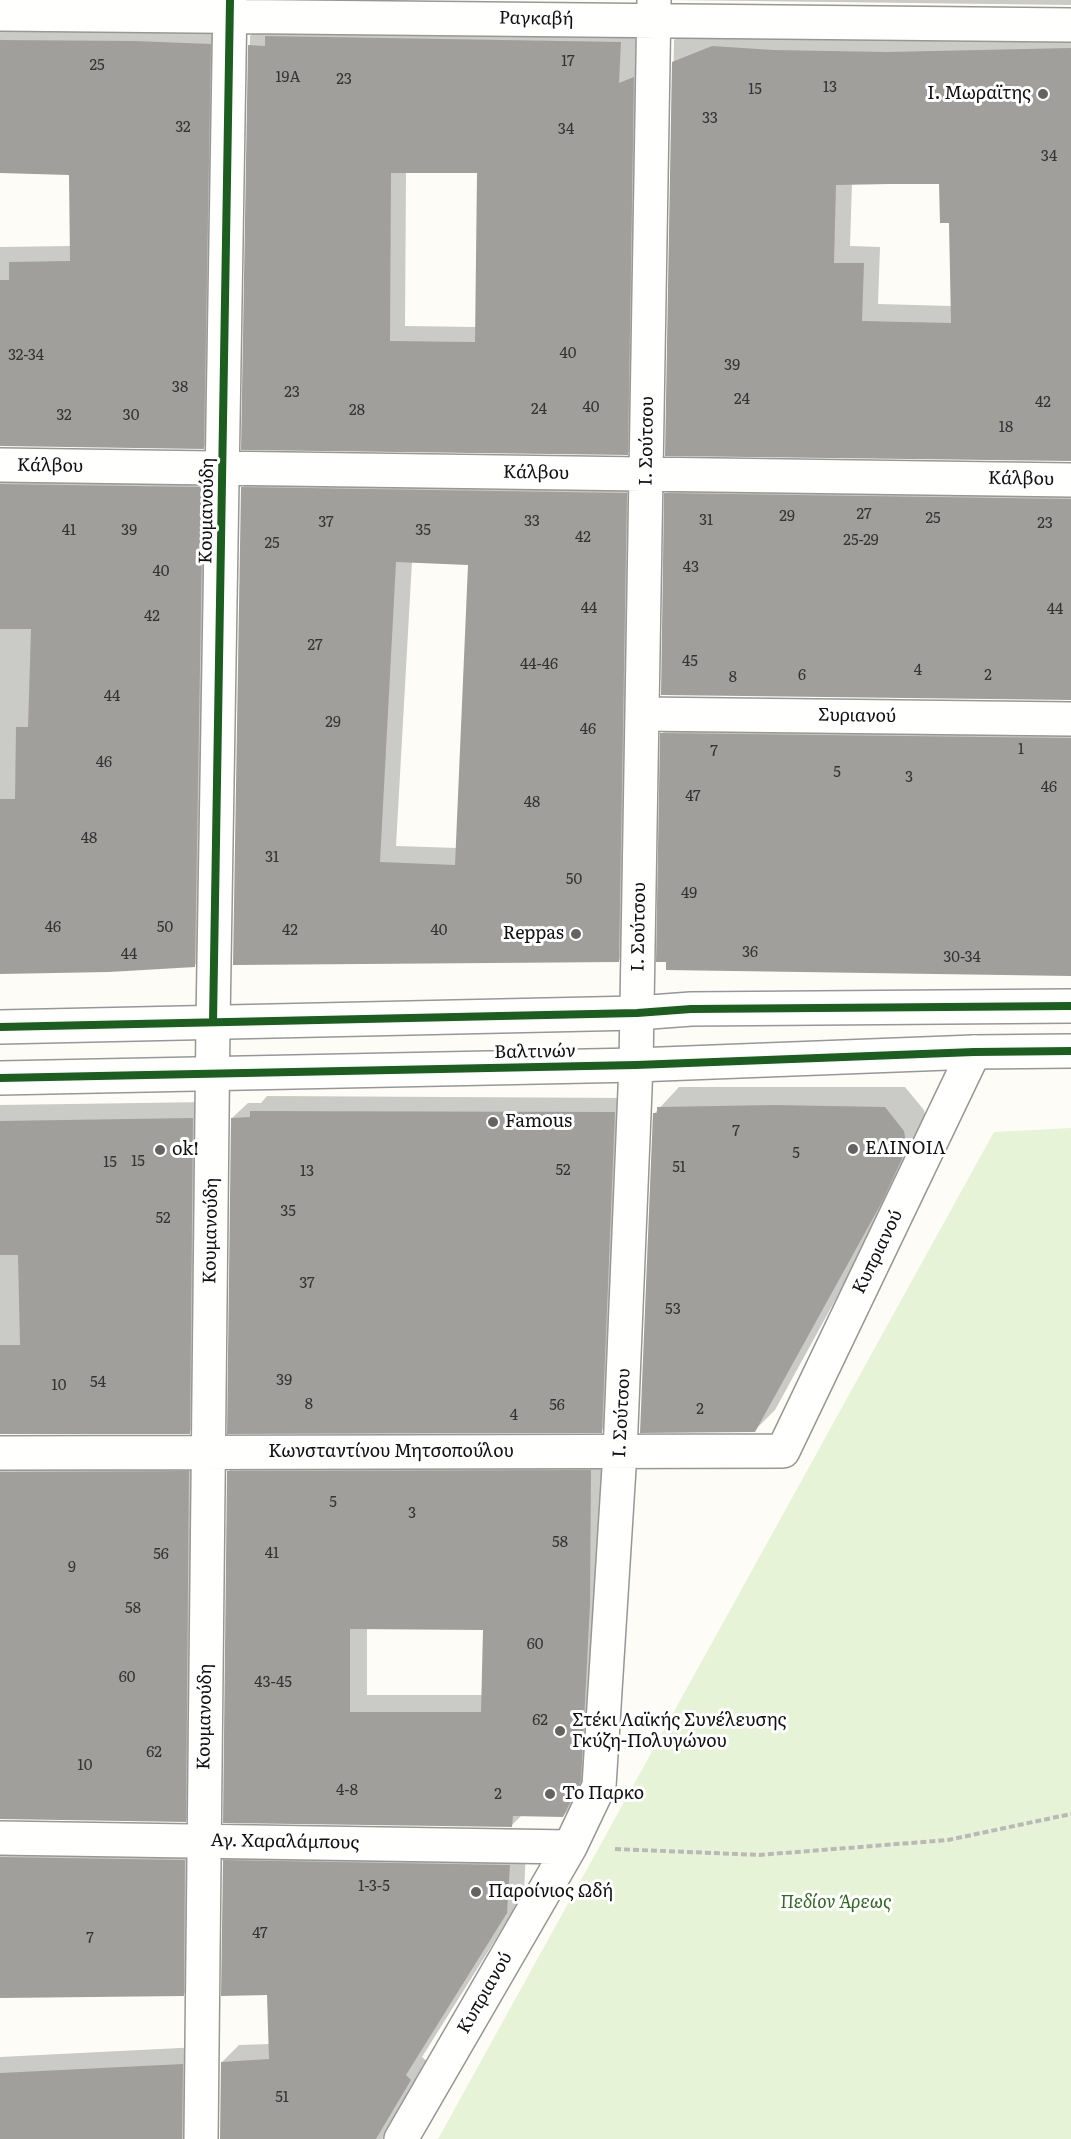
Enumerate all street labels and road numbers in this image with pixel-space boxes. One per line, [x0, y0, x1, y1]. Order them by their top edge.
street label: Ραγκαβή [499, 8, 573, 30]
street label: Ι. Σούτσου [635, 396, 659, 486]
street label: Κάλβου [17, 455, 83, 477]
street label: Κουμανούδη [195, 458, 219, 564]
street label: Κάλβου [503, 462, 569, 484]
street label: Κάλβου [988, 468, 1054, 490]
street label: Συριανού [818, 705, 896, 727]
street label: Ι. Σούτσου [627, 882, 651, 972]
street label: Βαλτινών [494, 1040, 576, 1064]
street label: Κουμανούδη [199, 1178, 223, 1284]
street label: Κυπριανού [848, 1207, 908, 1297]
street label: Ι. Σούτσου [609, 1368, 635, 1458]
street label: Κωνσταντίνου Μητσοπούλου [268, 1441, 514, 1463]
street label: Κουμανούδη [193, 1664, 217, 1770]
street label: Αγ. Χαραλάμπους [211, 1830, 359, 1854]
street label: Κυπριανού [453, 1948, 517, 2038]

